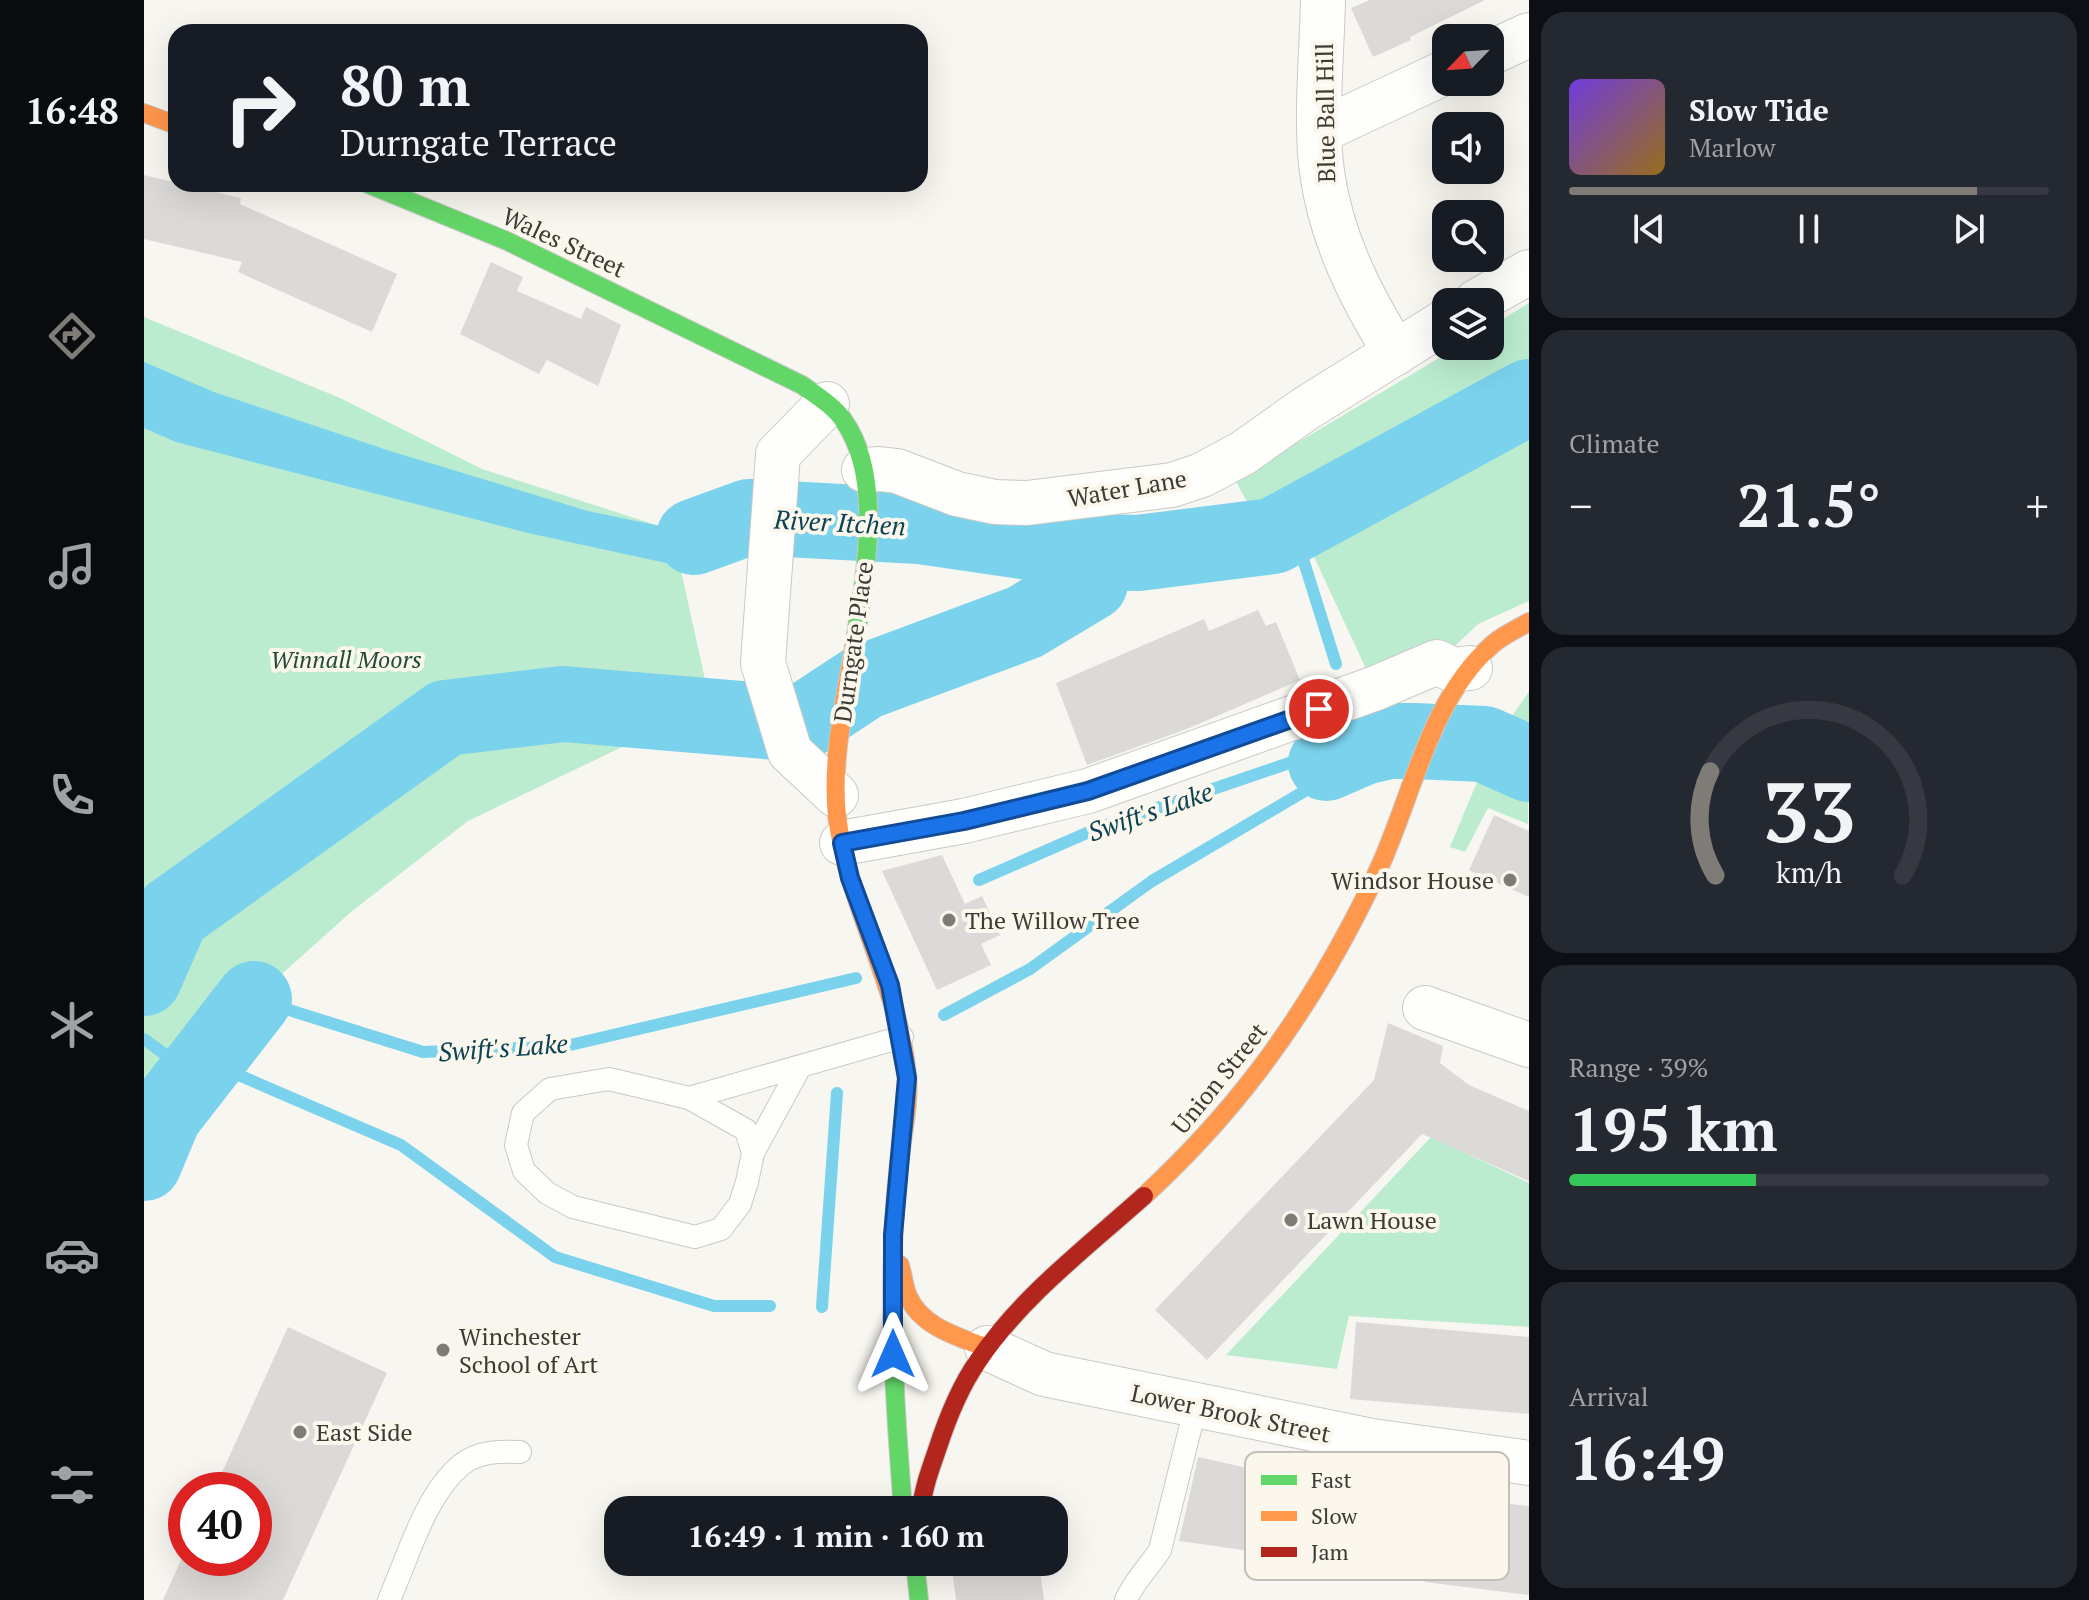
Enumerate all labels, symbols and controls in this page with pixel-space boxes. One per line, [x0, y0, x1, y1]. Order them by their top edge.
north arrow [1432, 24, 1504, 96]
map controls [1432, 24, 1504, 360]
street label: Blue Ball Hill [1308, 43, 1342, 183]
text: 80 m [340, 48, 470, 122]
icon: right [208, 56, 312, 160]
text: 16:48 [25, 87, 119, 134]
text: Slow Tide [1689, 90, 1829, 130]
button: sound [1432, 112, 1504, 184]
text: Durngate Terrace [340, 119, 617, 166]
text: Marlow [1689, 130, 1775, 164]
street label: Wales Street [497, 199, 631, 285]
button: search [1432, 200, 1504, 272]
icon: previous [1627, 207, 1671, 251]
icon: pause [1787, 207, 1831, 251]
icon: next [1947, 207, 1991, 251]
button: layers [1432, 288, 1504, 360]
icon: directions [44, 308, 100, 364]
text: Climate [1569, 426, 1660, 460]
street label: Water Lane [1065, 462, 1189, 514]
text: 21.5° [1737, 465, 1881, 544]
text: − [1569, 476, 1592, 535]
text: + [2026, 476, 2049, 535]
water label: River Itchen [772, 502, 907, 542]
icon: music [44, 538, 100, 594]
street label: Durngate Place [826, 559, 880, 725]
park label: Winnall Moors [270, 643, 422, 675]
pin [1285, 675, 1353, 743]
icon: arrive [1297, 687, 1341, 731]
text: 33 [1762, 756, 1856, 866]
icon: phone [44, 767, 100, 823]
water label: Swift's Lake [1083, 774, 1217, 848]
text: km/h [1776, 853, 1842, 891]
place label: Windsor House [1331, 864, 1494, 896]
marker: Windsor House [1501, 871, 1519, 889]
place label: The Willow Tree [965, 904, 1140, 936]
marker: The Willow Tree [940, 911, 958, 929]
icon: climate [44, 997, 100, 1053]
street label: Union Street [1164, 1015, 1274, 1141]
water label: Swift's Lake [437, 1025, 569, 1068]
text: Range · 39% [1569, 1050, 1708, 1084]
text: 195 km [1569, 1089, 1777, 1168]
place label: Lawn House [1307, 1204, 1437, 1236]
marker: Lawn House [1282, 1211, 1300, 1229]
icon: car [44, 1227, 100, 1283]
position arrow [851, 1312, 935, 1396]
place label: Winchester School of Art [459, 1320, 598, 1380]
marker: Winchester School of Art [434, 1341, 452, 1359]
street label: Lower Brook Street [1128, 1376, 1334, 1450]
text: Arrival [1569, 1379, 1649, 1413]
place label: East Side [316, 1416, 413, 1448]
text: 16:49 [1569, 1418, 1725, 1497]
marker: East Side [291, 1423, 309, 1441]
legend [1245, 1452, 1509, 1580]
icon: filters [44, 1457, 100, 1513]
text: Fast [1311, 1465, 1352, 1494]
speed limit sign: 40 [168, 1472, 272, 1576]
text: Slow [1311, 1501, 1358, 1530]
text: 16:49 · 1 min · 160 m [688, 1516, 984, 1556]
text: Jam [1311, 1537, 1349, 1566]

